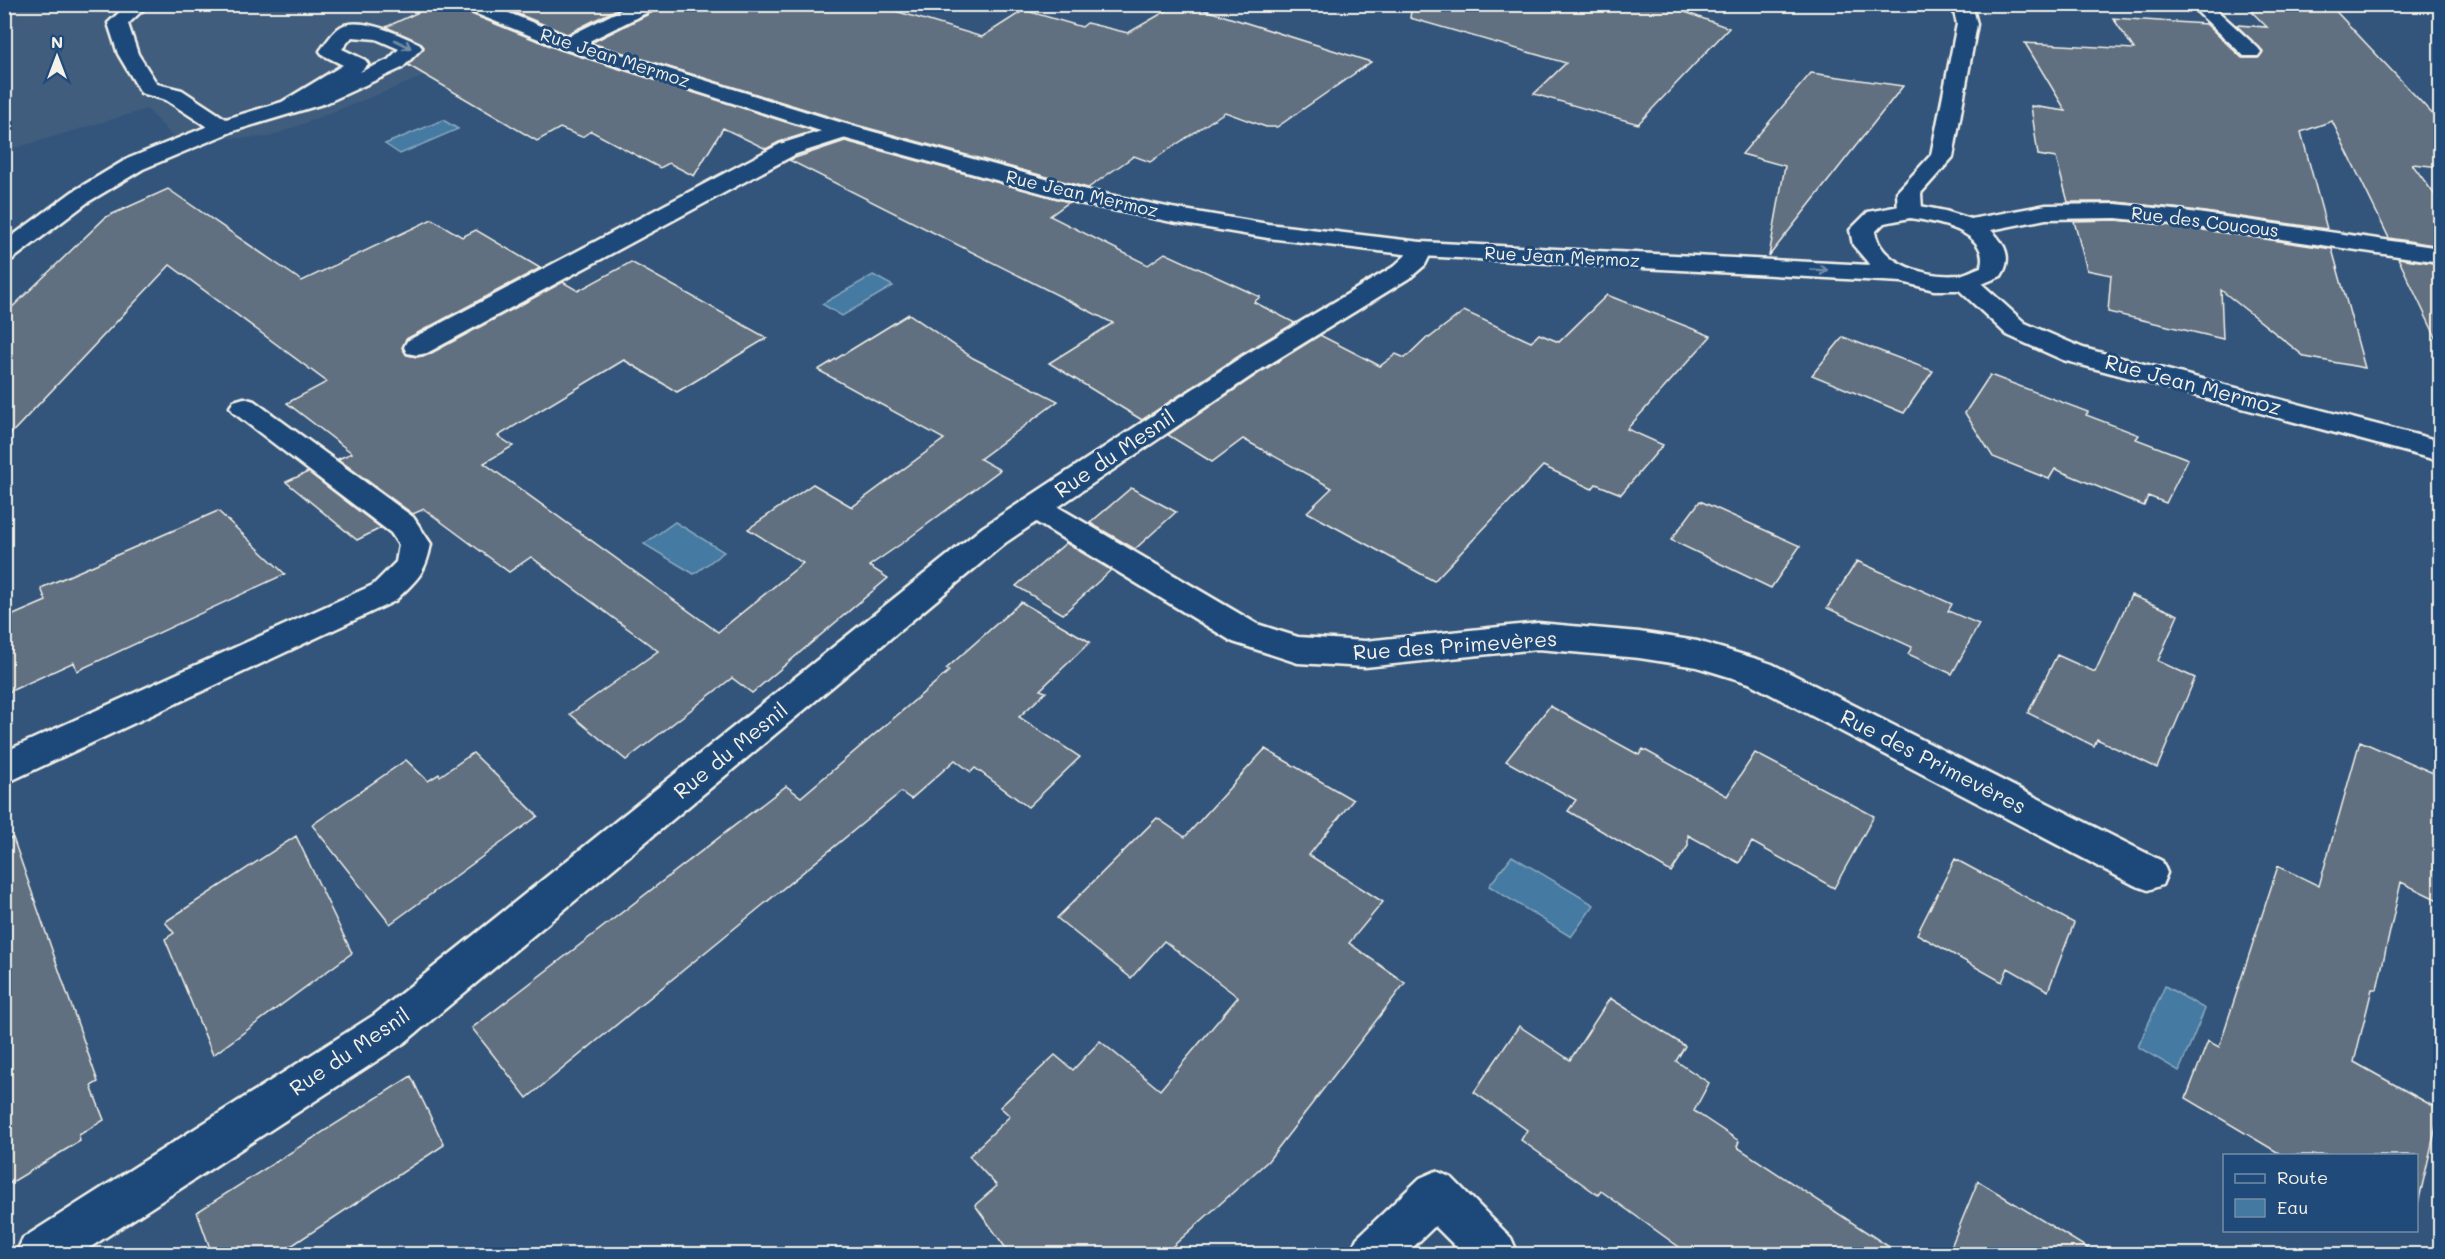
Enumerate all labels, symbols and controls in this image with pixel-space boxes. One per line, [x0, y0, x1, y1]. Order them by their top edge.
street label: Rue Jean Mermoz [538, 22, 693, 93]
north arrow [27, 27, 87, 87]
text: N [51, 31, 63, 52]
one-way arrow [394, 38, 412, 50]
street label: Rue Jean Mermoz [1004, 164, 1161, 222]
street label: Rue des Coucous [2130, 200, 2280, 242]
street label: Rue Jean Mermoz [1484, 240, 1640, 272]
one-way arrow [1808, 264, 1828, 275]
street label: Rue Jean Mermoz [2102, 347, 2285, 420]
street label: Rue du Mesnil [1049, 403, 1180, 503]
street label: Rue des Primevères [1352, 624, 1558, 665]
street label: Rue du Mesnil [667, 695, 793, 804]
street label: Rue des Primevères [1836, 702, 2031, 819]
street label: Rue du Mesnil [284, 1001, 415, 1101]
legend [2223, 1154, 2418, 1232]
text: Route [2277, 1165, 2328, 1189]
text: Eau [2277, 1195, 2308, 1219]

